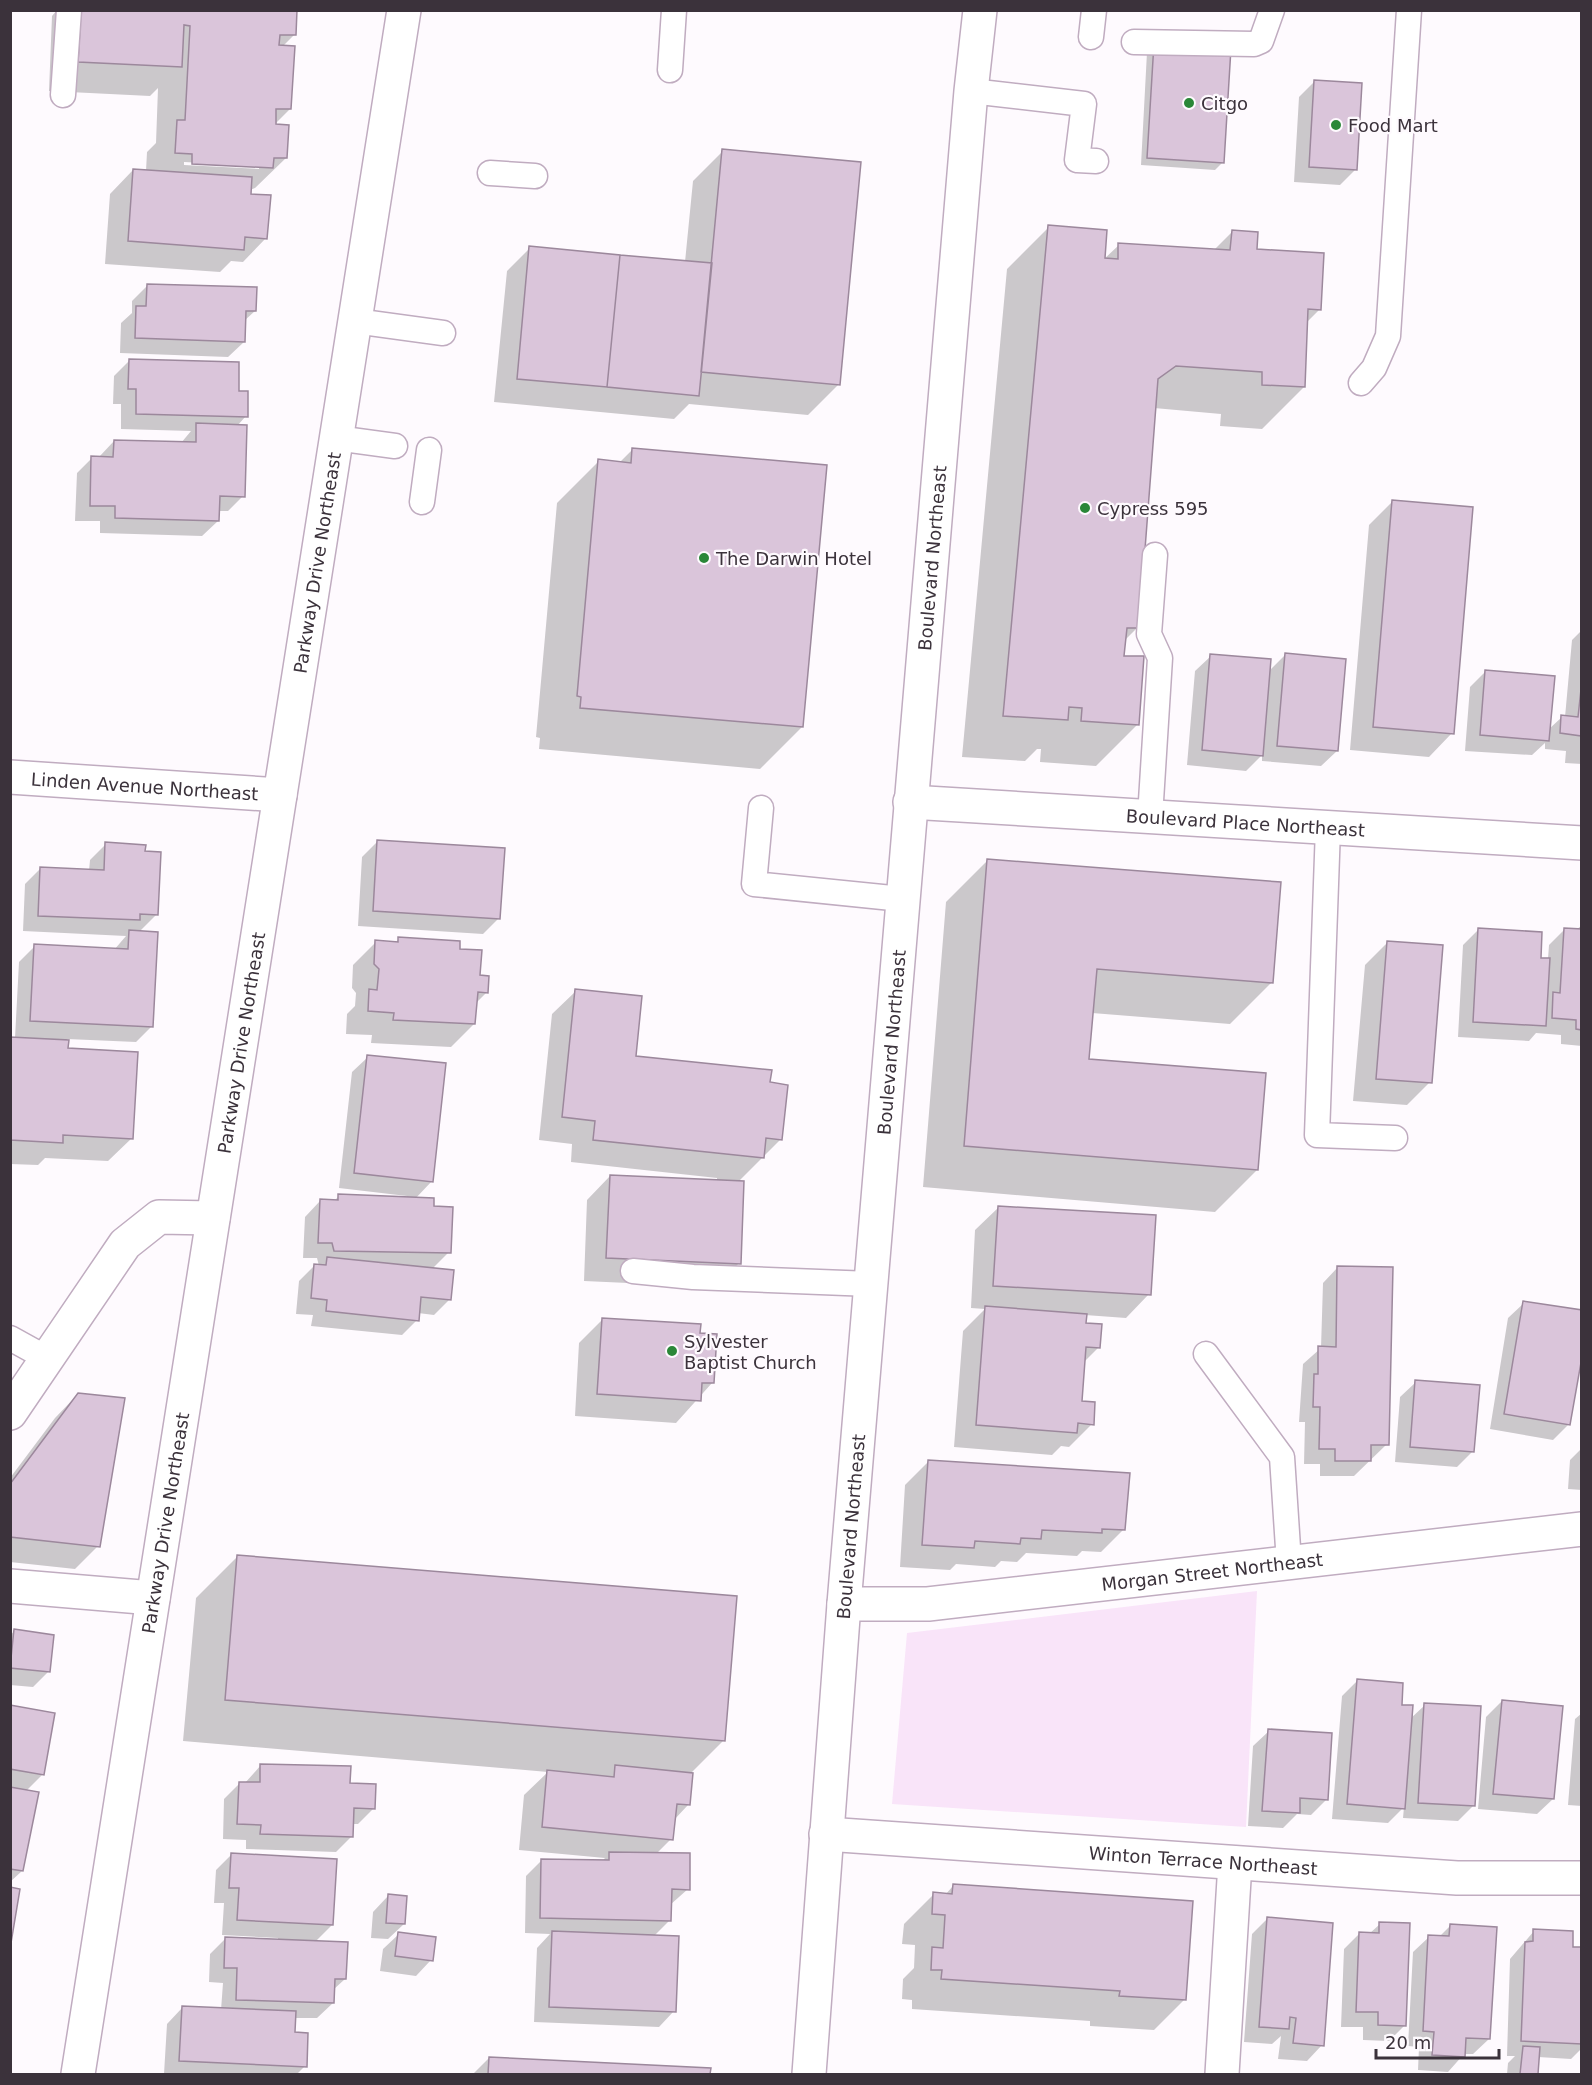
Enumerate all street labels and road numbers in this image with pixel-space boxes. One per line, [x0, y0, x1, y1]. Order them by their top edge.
street label: Parkway Drive Northeast [289, 451, 345, 675]
street label: Boulevard Northeast [914, 465, 950, 651]
street label: Linden Avenue Northeast [30, 768, 259, 804]
street label: Boulevard Place Northeast [1125, 805, 1365, 840]
street label: Parkway Drive Northeast [213, 931, 269, 1155]
street label: Boulevard Northeast [873, 949, 909, 1136]
street label: Parkway Drive Northeast [137, 1411, 193, 1635]
street label: Boulevard Northeast [832, 1433, 869, 1620]
street label: Morgan Street Northeast [1100, 1548, 1324, 1595]
street label: Winton Terrace Northeast [1088, 1842, 1318, 1879]

